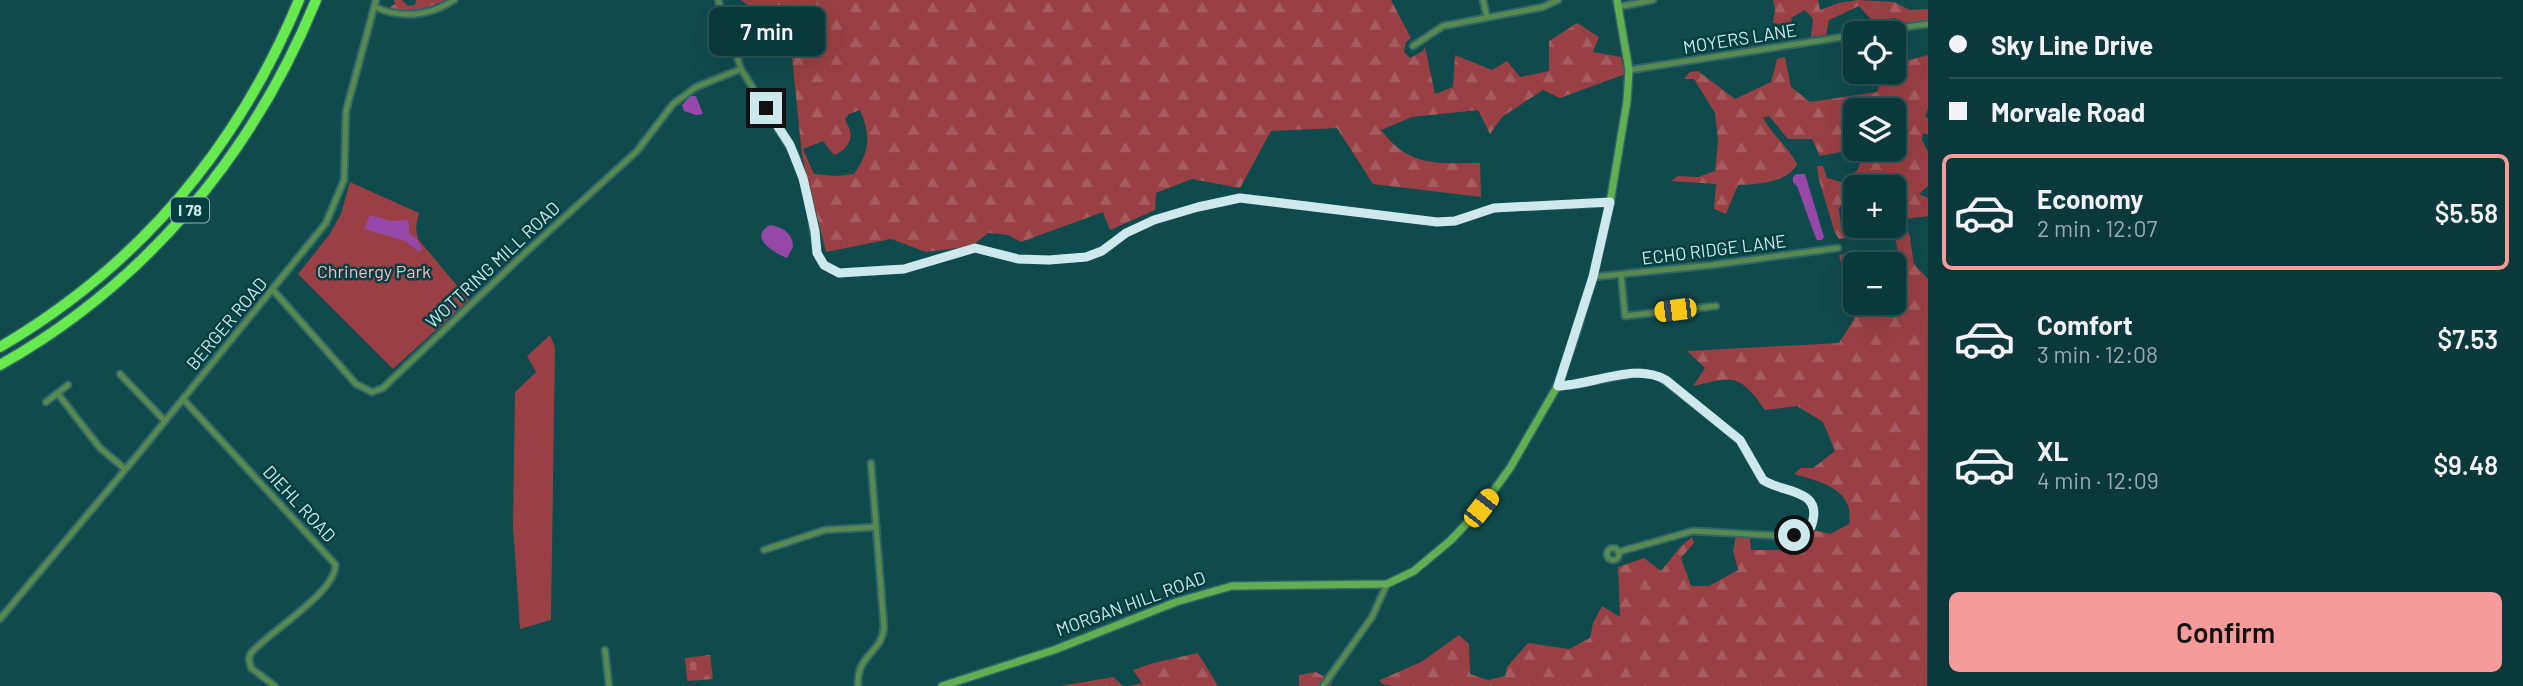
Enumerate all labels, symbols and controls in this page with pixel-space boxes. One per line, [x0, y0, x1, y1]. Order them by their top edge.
callout: 7 min [708, 7, 824, 56]
text: 7 min [740, 17, 794, 45]
street label: MOYERS LANE [1682, 18, 1798, 58]
map controls [1843, 21, 1906, 315]
button: locate [1843, 21, 1906, 84]
text: Sky Line Drive [1991, 29, 2153, 60]
route end [750, 92, 782, 124]
text: Morvale Road [1991, 96, 2145, 127]
button: layers [1843, 98, 1906, 161]
button: + [1843, 175, 1906, 238]
icon: car [1953, 181, 2016, 244]
text: Economy [2037, 183, 2143, 214]
street label: WOTTRING MILL ROAD [421, 196, 564, 332]
text: $5.58 [2435, 197, 2498, 228]
road number: I 78 [171, 198, 209, 222]
text: 2 min · 12:07 [2037, 214, 2157, 242]
street label: ECHO RIDGE LANE [1640, 229, 1787, 269]
button: − [1843, 252, 1906, 315]
park label: Chrinergy Park [317, 260, 431, 282]
street label: BERGER ROAD [181, 273, 271, 374]
car [1653, 297, 1698, 323]
icon: car [1953, 307, 2016, 370]
text: Comfort [2037, 309, 2133, 340]
text: $7.53 [2437, 323, 2498, 354]
text: 3 min · 12:08 [2037, 340, 2158, 368]
icon: car [1953, 433, 2016, 496]
text: XL [2037, 435, 2068, 466]
text: $9.48 [2433, 449, 2498, 480]
street label: DIEHL ROAD [259, 461, 341, 546]
text: 4 min · 12:09 [2037, 466, 2159, 494]
car [1460, 485, 1503, 531]
route start [1778, 519, 1810, 551]
street label: MORGAN HILL ROAD [1053, 566, 1208, 640]
button: Confirm [1949, 592, 2502, 672]

